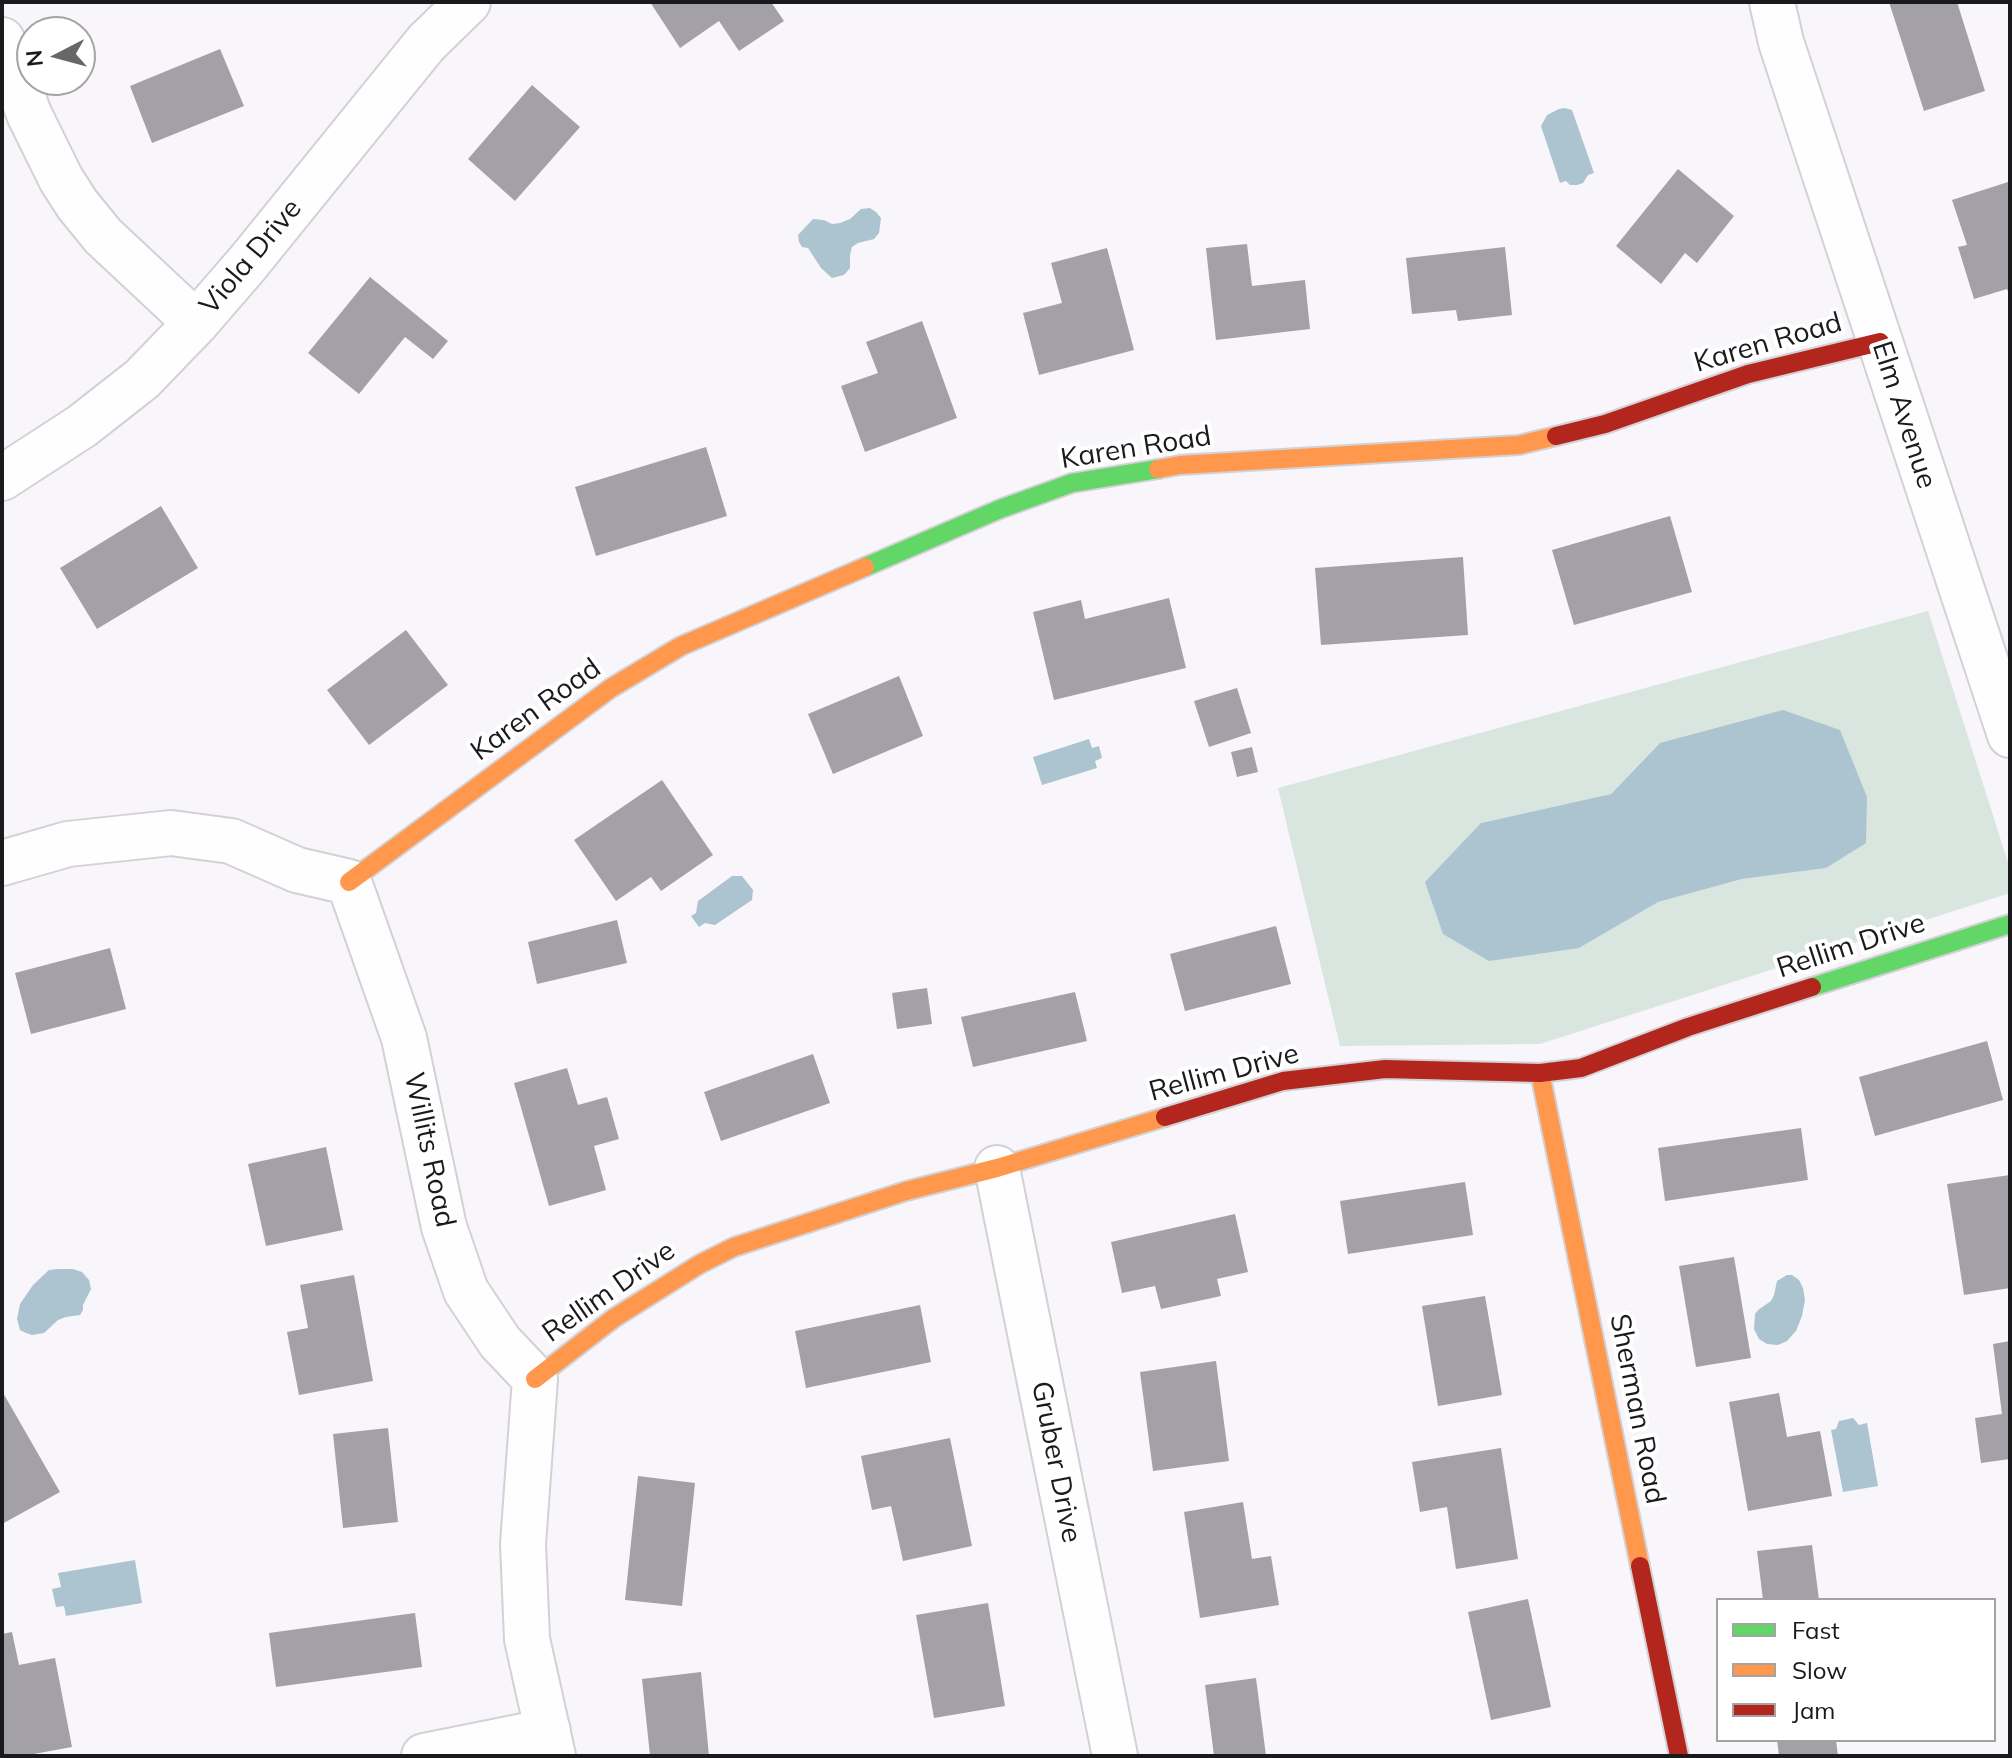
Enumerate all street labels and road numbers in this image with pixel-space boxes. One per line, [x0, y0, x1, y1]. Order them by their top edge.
street label: Viola Drive [193, 192, 309, 322]
street label: Karen Road [1690, 306, 1846, 380]
street label: Elm Avenue [1864, 337, 1944, 493]
street label: Karen Road [1058, 420, 1214, 476]
street label: Karen Road [465, 652, 607, 768]
street label: Rellim Drive [1773, 906, 1929, 986]
street label: Rellim Drive [1145, 1037, 1303, 1109]
street label: Willits Road [396, 1070, 462, 1230]
street label: Rellim Drive [536, 1234, 682, 1350]
street label: Sherman Road [1602, 1311, 1672, 1507]
street label: Gruber Drive [1024, 1378, 1088, 1546]

